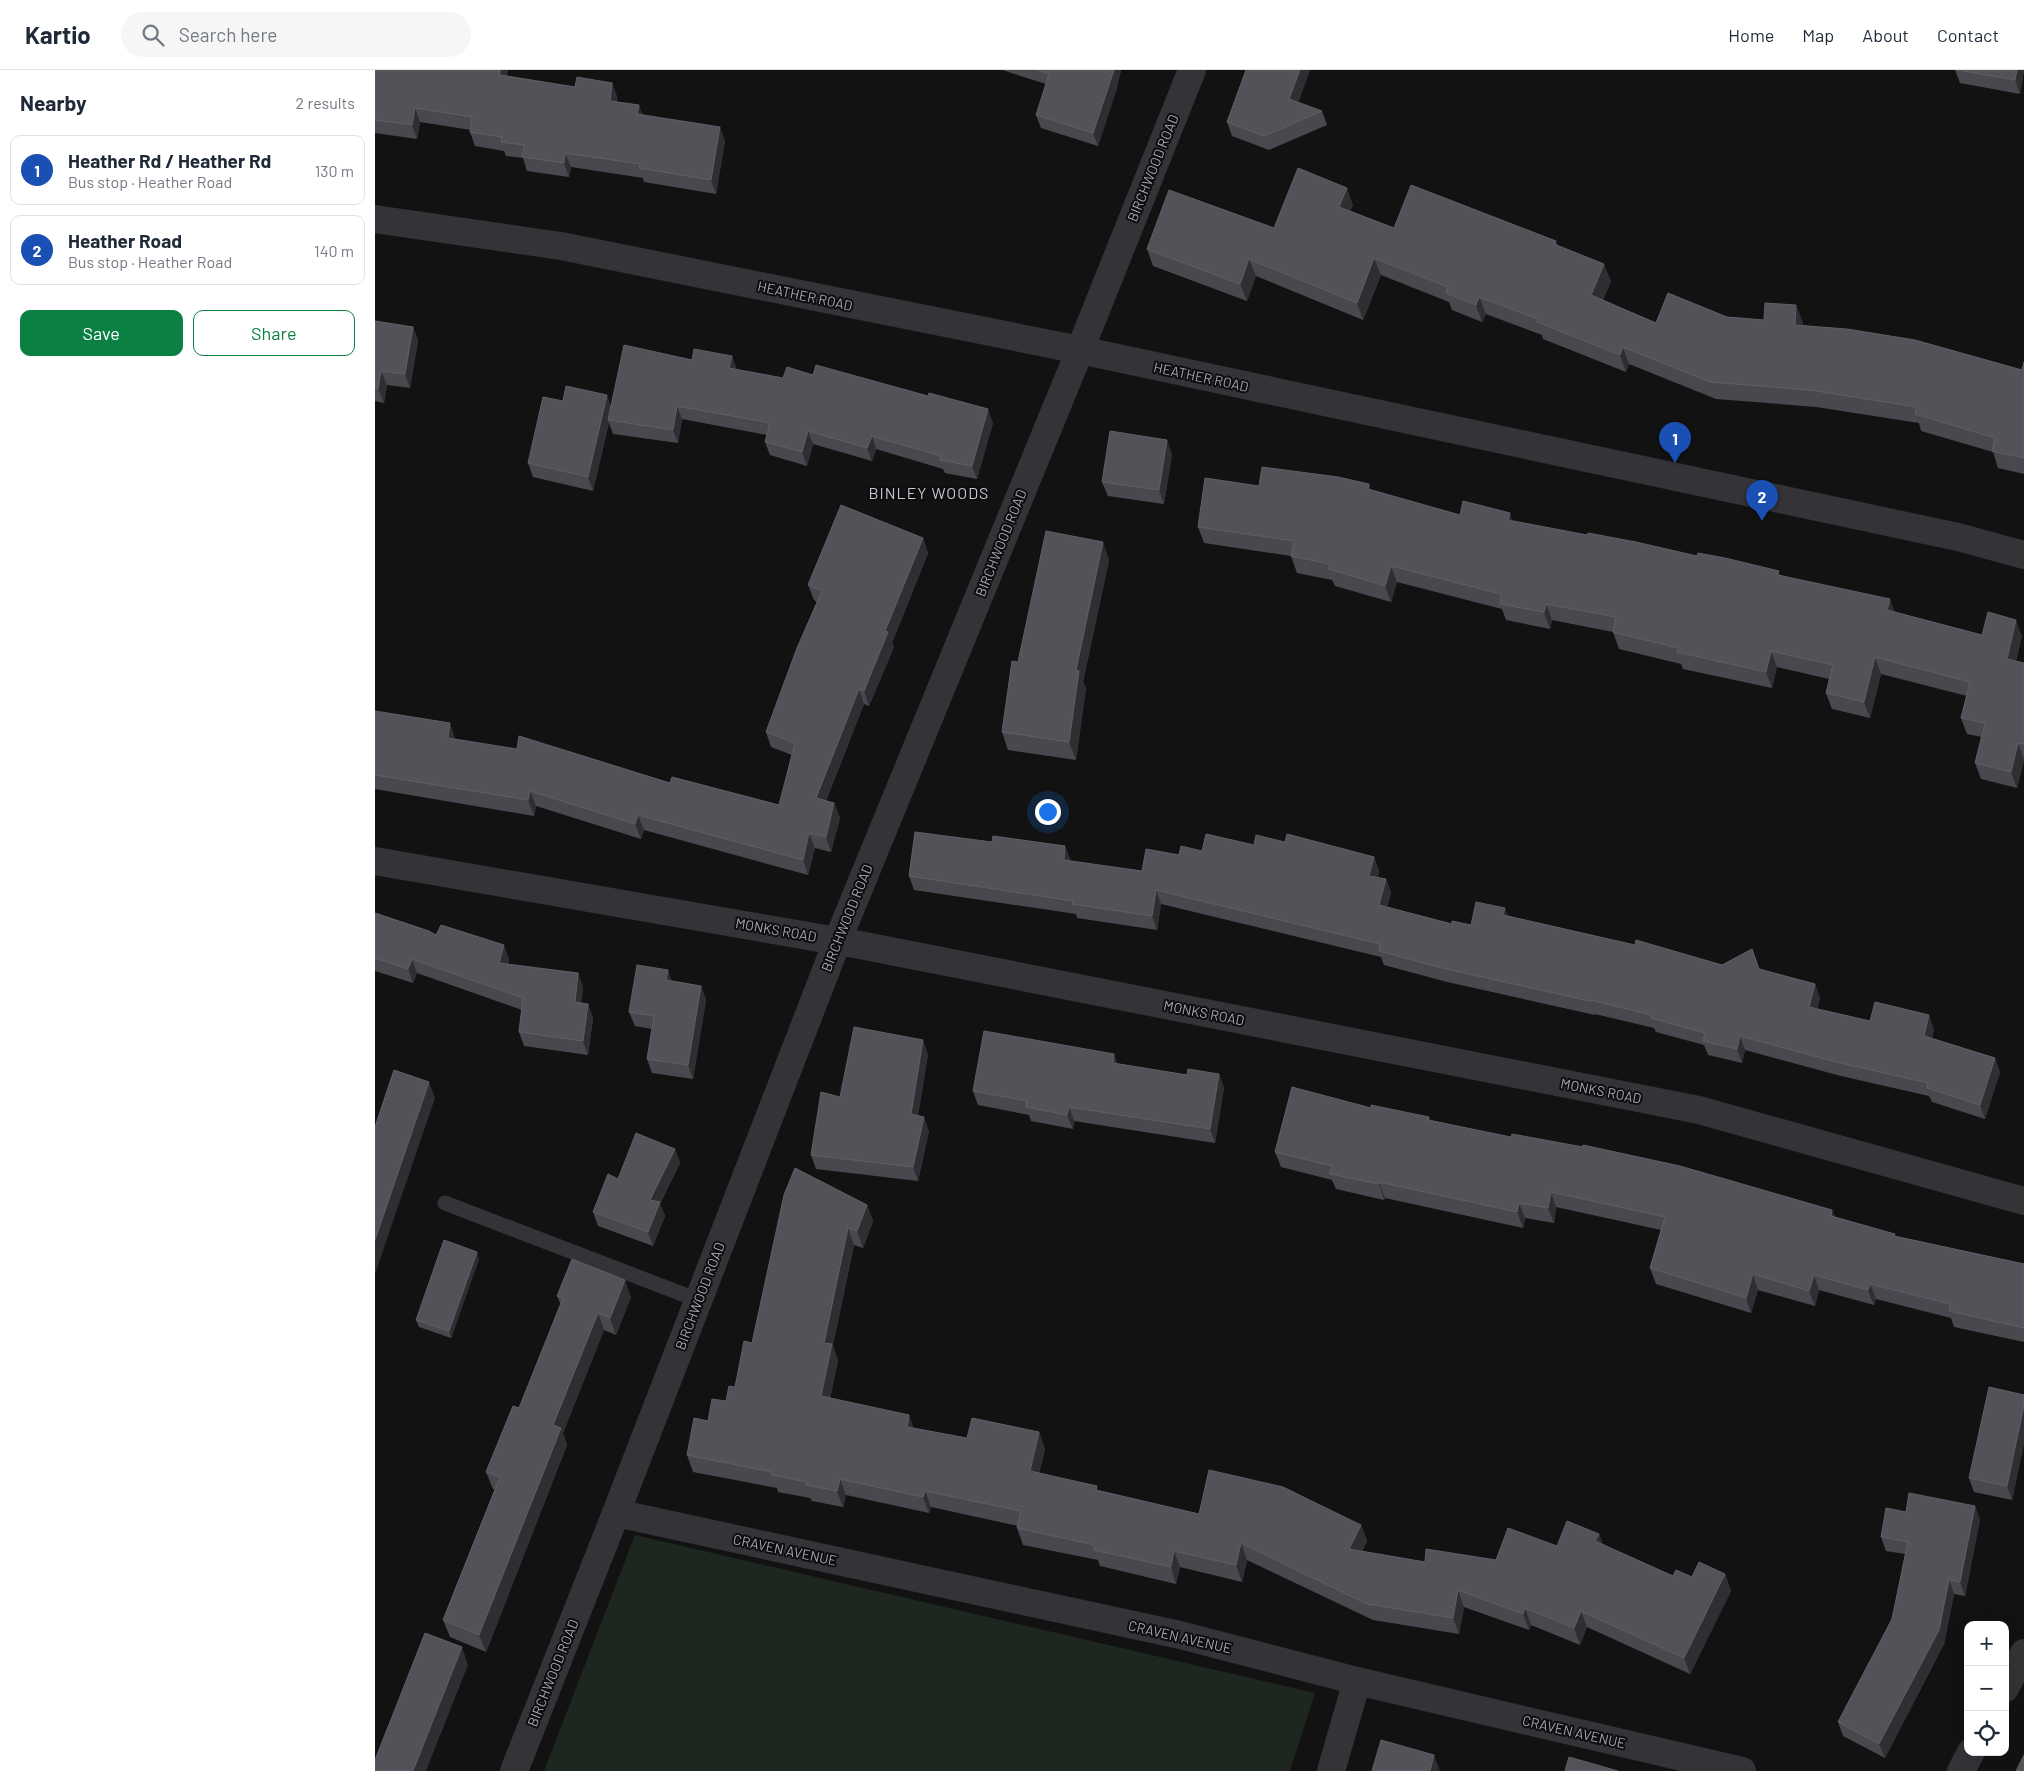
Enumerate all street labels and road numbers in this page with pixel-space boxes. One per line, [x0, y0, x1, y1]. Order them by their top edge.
street label: BIRCHWOOD ROAD [1123, 112, 1182, 224]
street label: HEATHER ROAD [756, 277, 854, 314]
street label: HEATHER ROAD [1152, 358, 1250, 395]
street label: BIRCHWOOD ROAD [971, 487, 1030, 599]
street label: BIRCHWOOD ROAD [817, 862, 876, 974]
street label: MONKS ROAD [734, 914, 818, 945]
street label: MONKS ROAD [1162, 996, 1246, 1029]
street label: MONKS ROAD [1559, 1074, 1643, 1107]
street label: BIRCHWOOD ROAD [671, 1240, 728, 1352]
street label: CRAVEN AVENUE [732, 1530, 838, 1569]
street label: CRAVEN AVENUE [1127, 1616, 1233, 1657]
street label: BIRCHWOOD ROAD [523, 1617, 582, 1729]
street label: CRAVEN AVENUE [1521, 1711, 1627, 1752]

